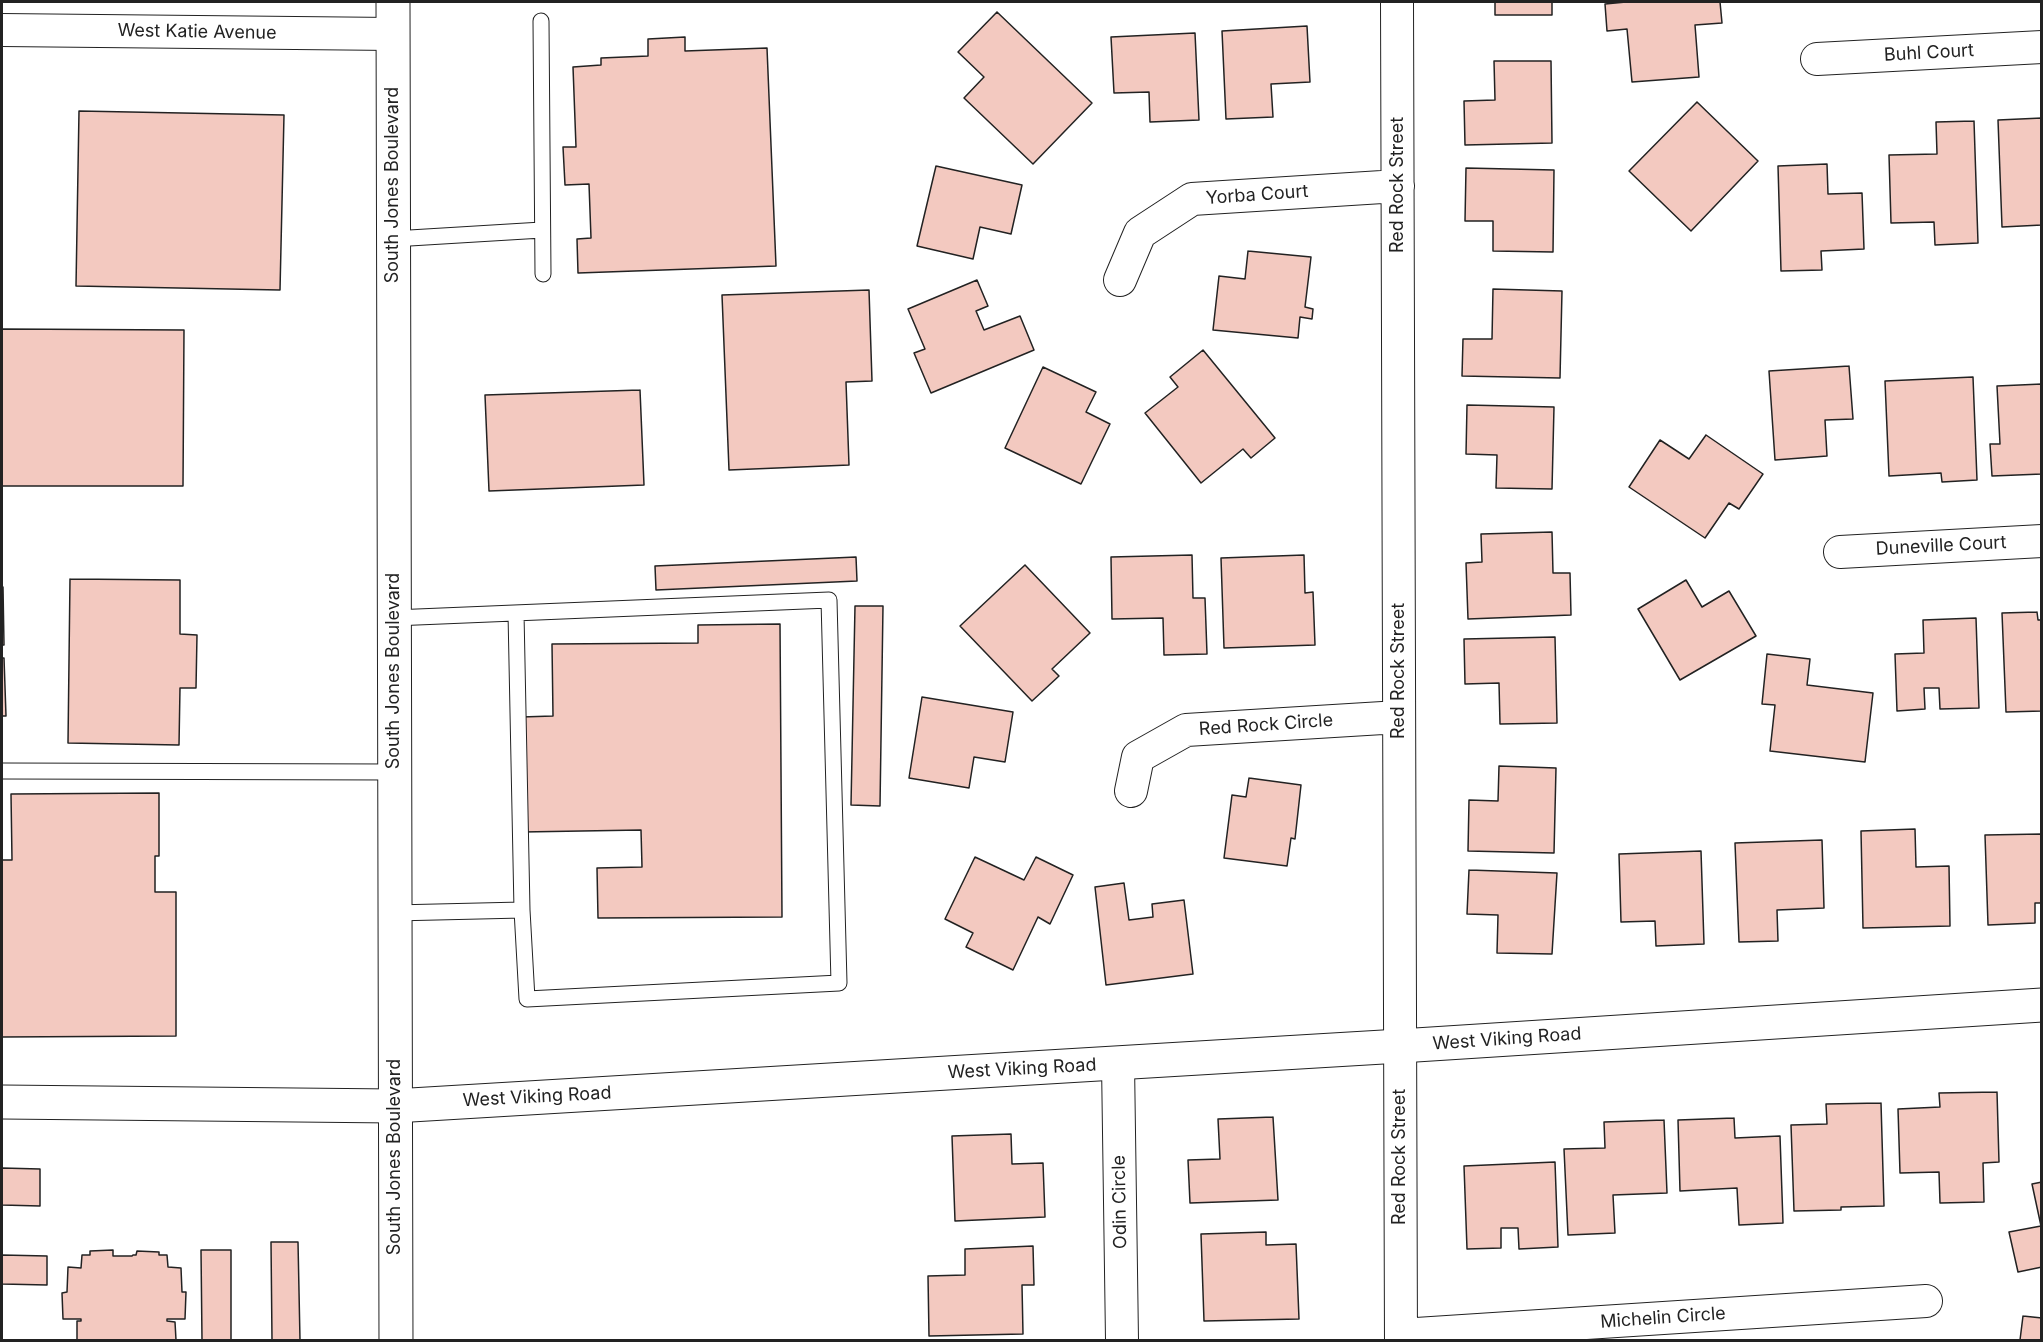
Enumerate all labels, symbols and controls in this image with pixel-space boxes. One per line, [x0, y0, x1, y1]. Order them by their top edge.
street label: West Katie Avenue [117, 20, 277, 44]
street label: Buhl Court [1883, 40, 1975, 66]
street label: South Jones Boulevard [382, 87, 404, 283]
street label: Red Rock Street [1387, 117, 1409, 253]
street label: Yorba Court [1205, 181, 1309, 209]
street label: Duneville Court [1875, 532, 2007, 560]
street label: South Jones Boulevard [383, 573, 405, 769]
street label: Red Rock Street [1388, 603, 1410, 739]
street label: Red Rock Circle [1198, 710, 1334, 740]
street label: West Viking Road [1432, 1023, 1582, 1055]
street label: West Viking Road [947, 1054, 1097, 1084]
street label: South Jones Boulevard [384, 1059, 406, 1255]
street label: West Viking Road [462, 1082, 612, 1112]
street label: Red Rock Street [1389, 1089, 1411, 1225]
street label: Odin Circle [1108, 1155, 1132, 1249]
street label: Michelin Circle [1600, 1303, 1726, 1333]

